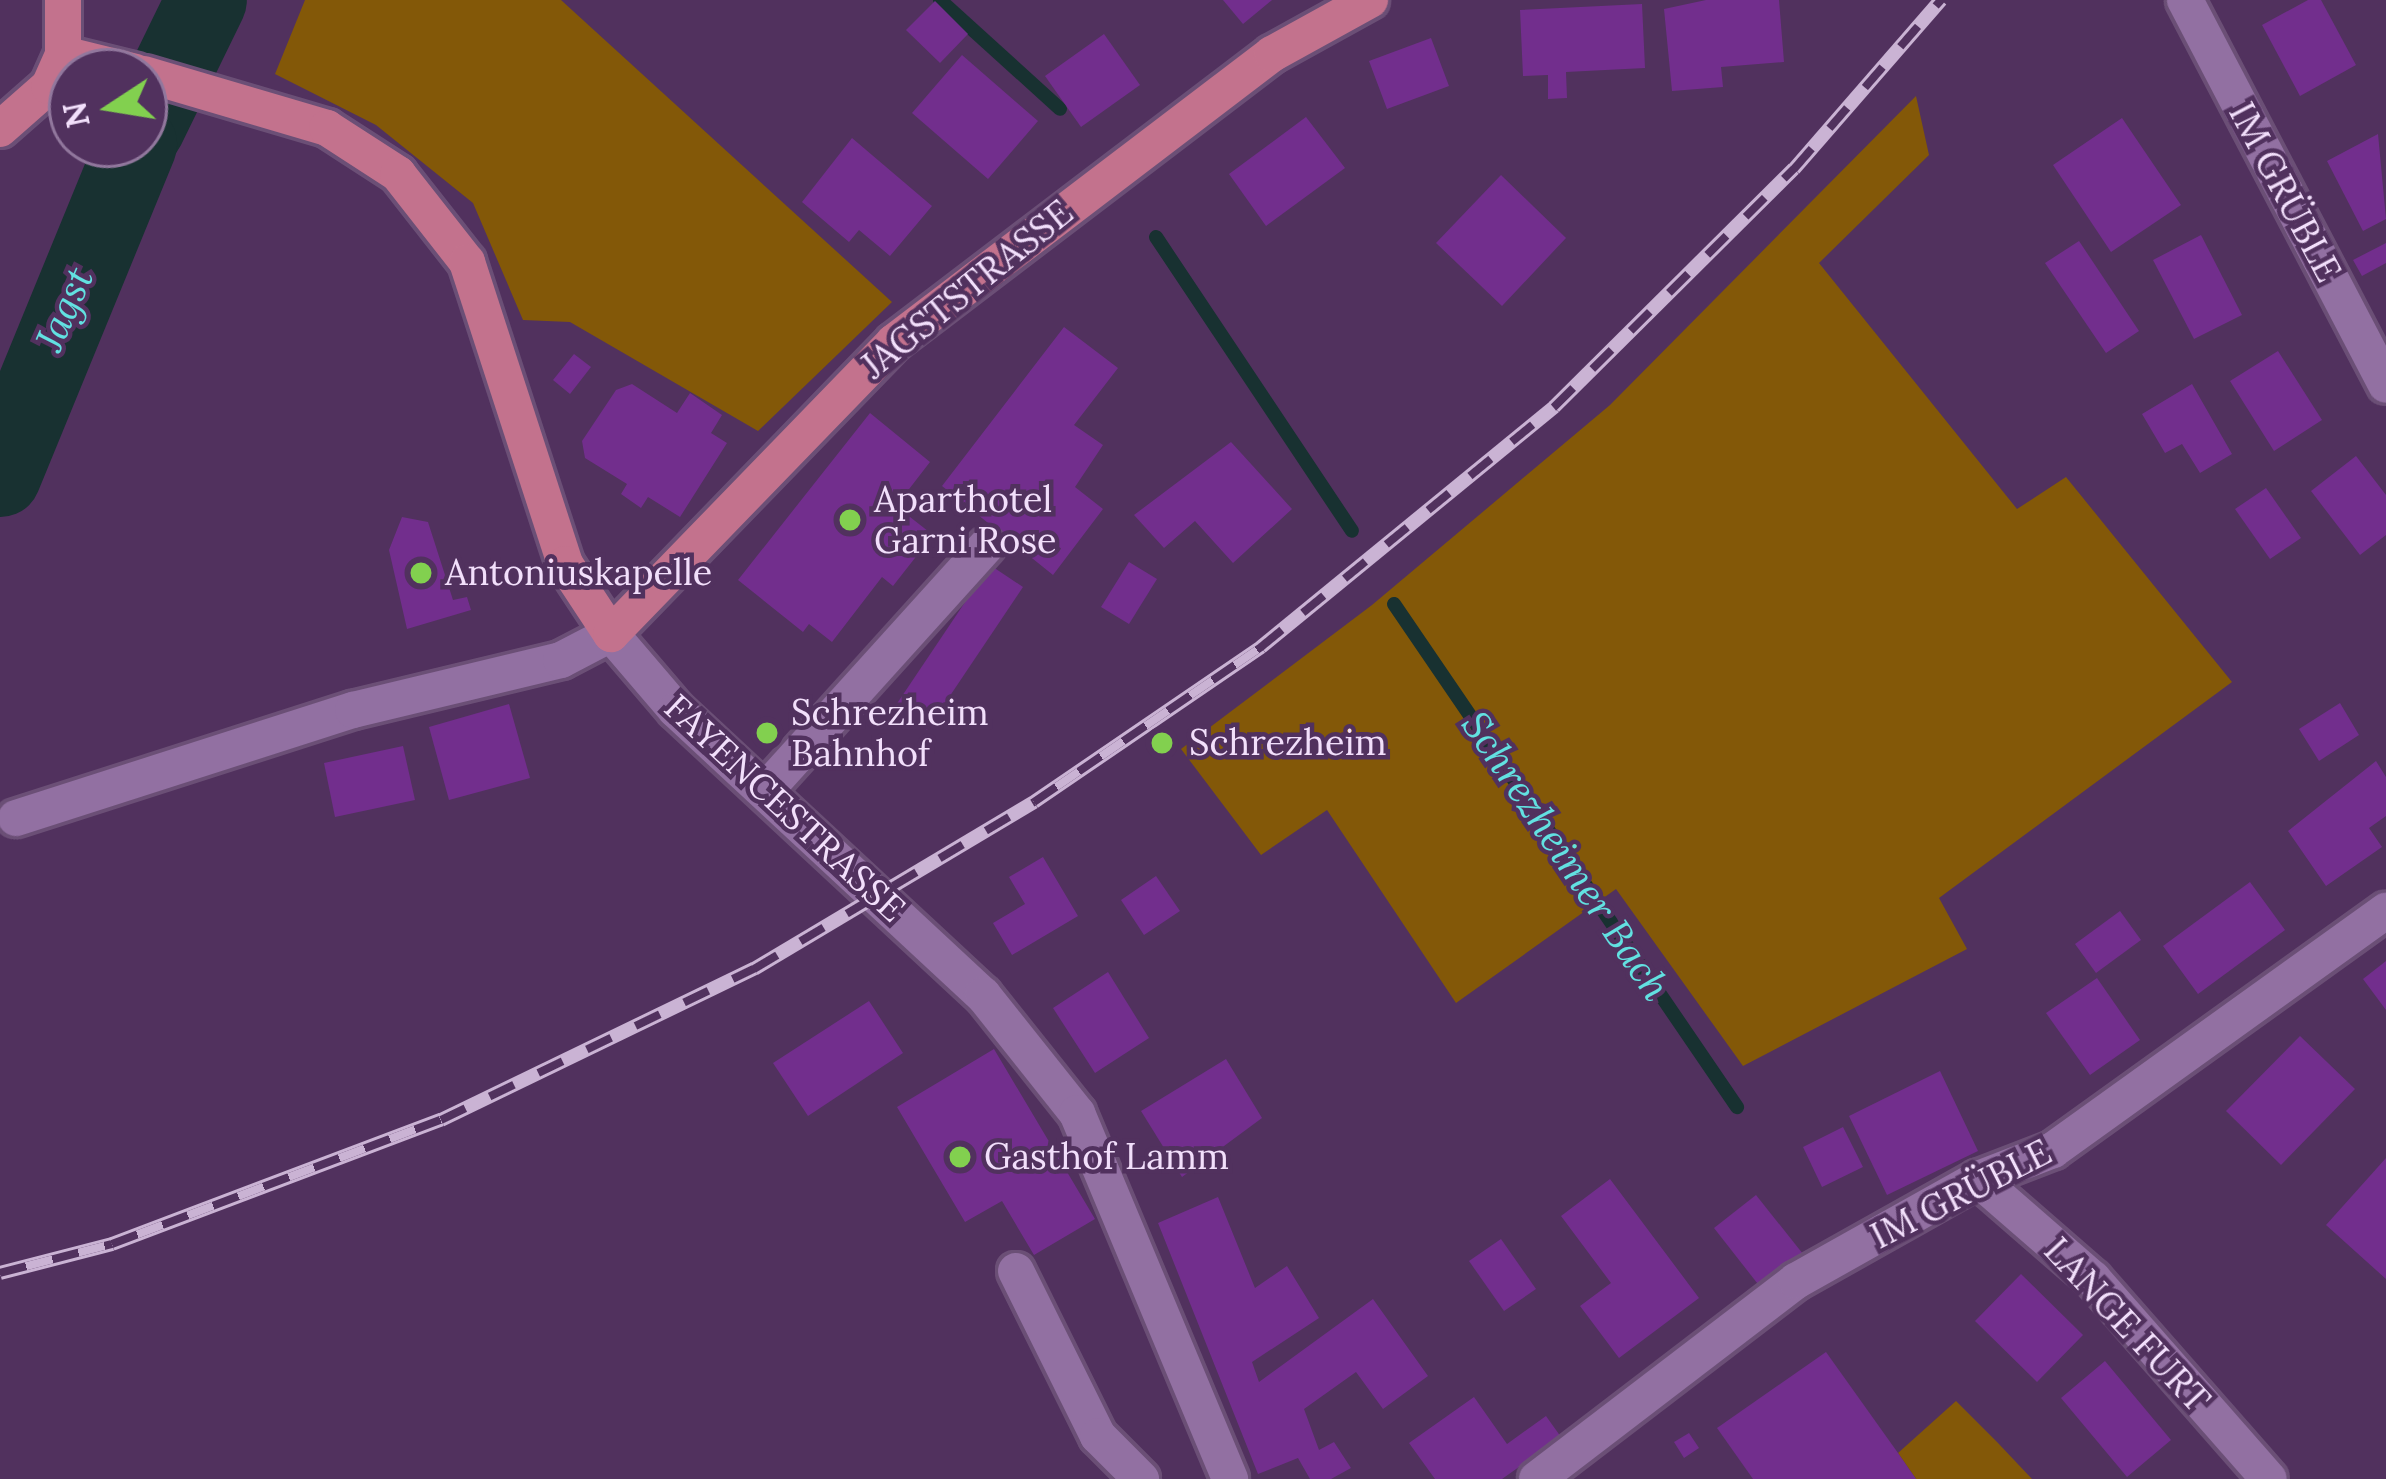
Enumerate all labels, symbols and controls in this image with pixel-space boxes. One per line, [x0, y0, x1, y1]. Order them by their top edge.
north arrow [48, 48, 168, 168]
street label: IM GRÜBLE [2220, 95, 2350, 289]
text: N [53, 98, 99, 132]
street label: JAGSTSTRASSE [853, 191, 1081, 387]
water label: Jagst [25, 260, 103, 358]
place label: Aparthotel Garni Rose [874, 477, 1057, 562]
marker: Aparthotel Garni Rose [837, 507, 863, 533]
place label: Antoniuskapelle [445, 551, 712, 595]
marker: Antoniuskapelle [408, 560, 434, 586]
street label: FAYENCESTRASSE [656, 685, 914, 931]
place label: Schrezheim Bahnhof [791, 690, 989, 775]
water label: Schrezheimer Bach [1452, 703, 1680, 1009]
marker: Schrezheim Bahnhof [754, 720, 780, 746]
place label: Schrezheim [1189, 721, 1387, 765]
marker: Schrezheim [1146, 727, 1178, 759]
street label: IM GRÜBLE [1864, 1130, 2058, 1258]
place label: Gasthof Lamm [984, 1135, 1229, 1179]
marker: Gasthof Lamm [947, 1144, 973, 1170]
street label: LANGE FURT [2035, 1229, 2219, 1421]

